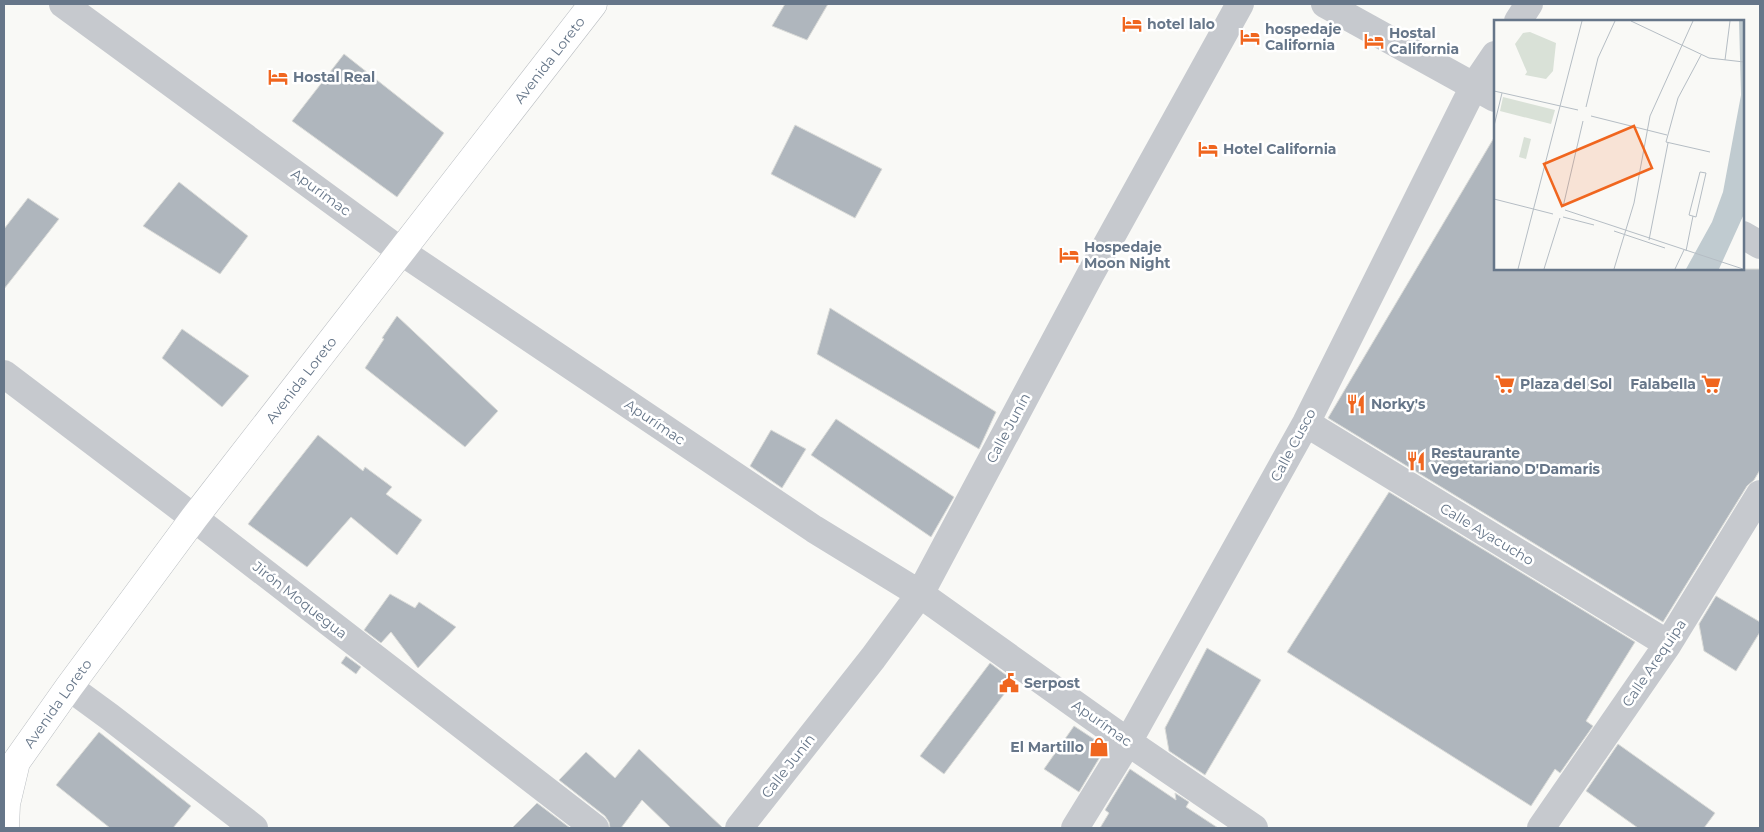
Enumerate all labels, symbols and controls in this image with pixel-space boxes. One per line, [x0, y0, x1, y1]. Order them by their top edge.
street label: Avenida Loreto [510, 13, 589, 107]
hotel icon: hotel lalo [1121, 13, 1143, 35]
place label: hotel lalo [1147, 15, 1215, 33]
place label: hospedaje California [1265, 20, 1341, 54]
inset map [1494, 20, 1744, 270]
place label: Hostal California [1389, 24, 1459, 58]
hotel icon: hospedaje California [1239, 26, 1261, 48]
hotel icon: Hostal California [1363, 30, 1385, 52]
hotel icon: Hostal Real [267, 66, 289, 88]
place label: Hostal Real [293, 68, 375, 86]
hotel icon: Hotel California [1197, 138, 1219, 160]
place label: Hotel California [1223, 140, 1337, 158]
street label: Apurímac [288, 164, 354, 220]
place label: Hospedaje Moon Night [1084, 238, 1170, 272]
hotel icon: Hospedaje Moon Night [1058, 244, 1080, 266]
street label: Avenida Loreto [262, 333, 341, 427]
supermarket icon: Plaza del Sol [1494, 373, 1516, 395]
supermarket icon: Falabella [1700, 373, 1722, 395]
place label: Plaza del Sol [1520, 375, 1612, 393]
place label: Falabella [1630, 375, 1696, 393]
street label: Calle Junín [982, 390, 1034, 466]
restaurant icon: Norky's [1345, 393, 1367, 415]
street label: Apurímac [621, 395, 689, 449]
place label: Norky's [1371, 395, 1426, 413]
street label: Calle Cusco [1266, 405, 1320, 485]
place label: Restaurante Vegetariano D'Damaris [1430, 444, 1601, 478]
restaurant icon: Restaurante Vegetariano D'Damaris [1405, 450, 1427, 472]
street label: Calle Ayacucho [1437, 499, 1537, 569]
street label: Jirón Moquegua [248, 557, 351, 642]
street label: Calle Arequipa [1618, 616, 1690, 710]
street label: Avenida Loreto [20, 655, 96, 752]
public building icon: Serpost [998, 672, 1020, 694]
place label: Serpost [1024, 674, 1080, 692]
street label: Apurímac [1068, 696, 1136, 750]
street label: Calle Junín [757, 730, 819, 802]
shop icon: El Martillo [1088, 736, 1110, 758]
place label: El Martillo [1010, 738, 1084, 756]

